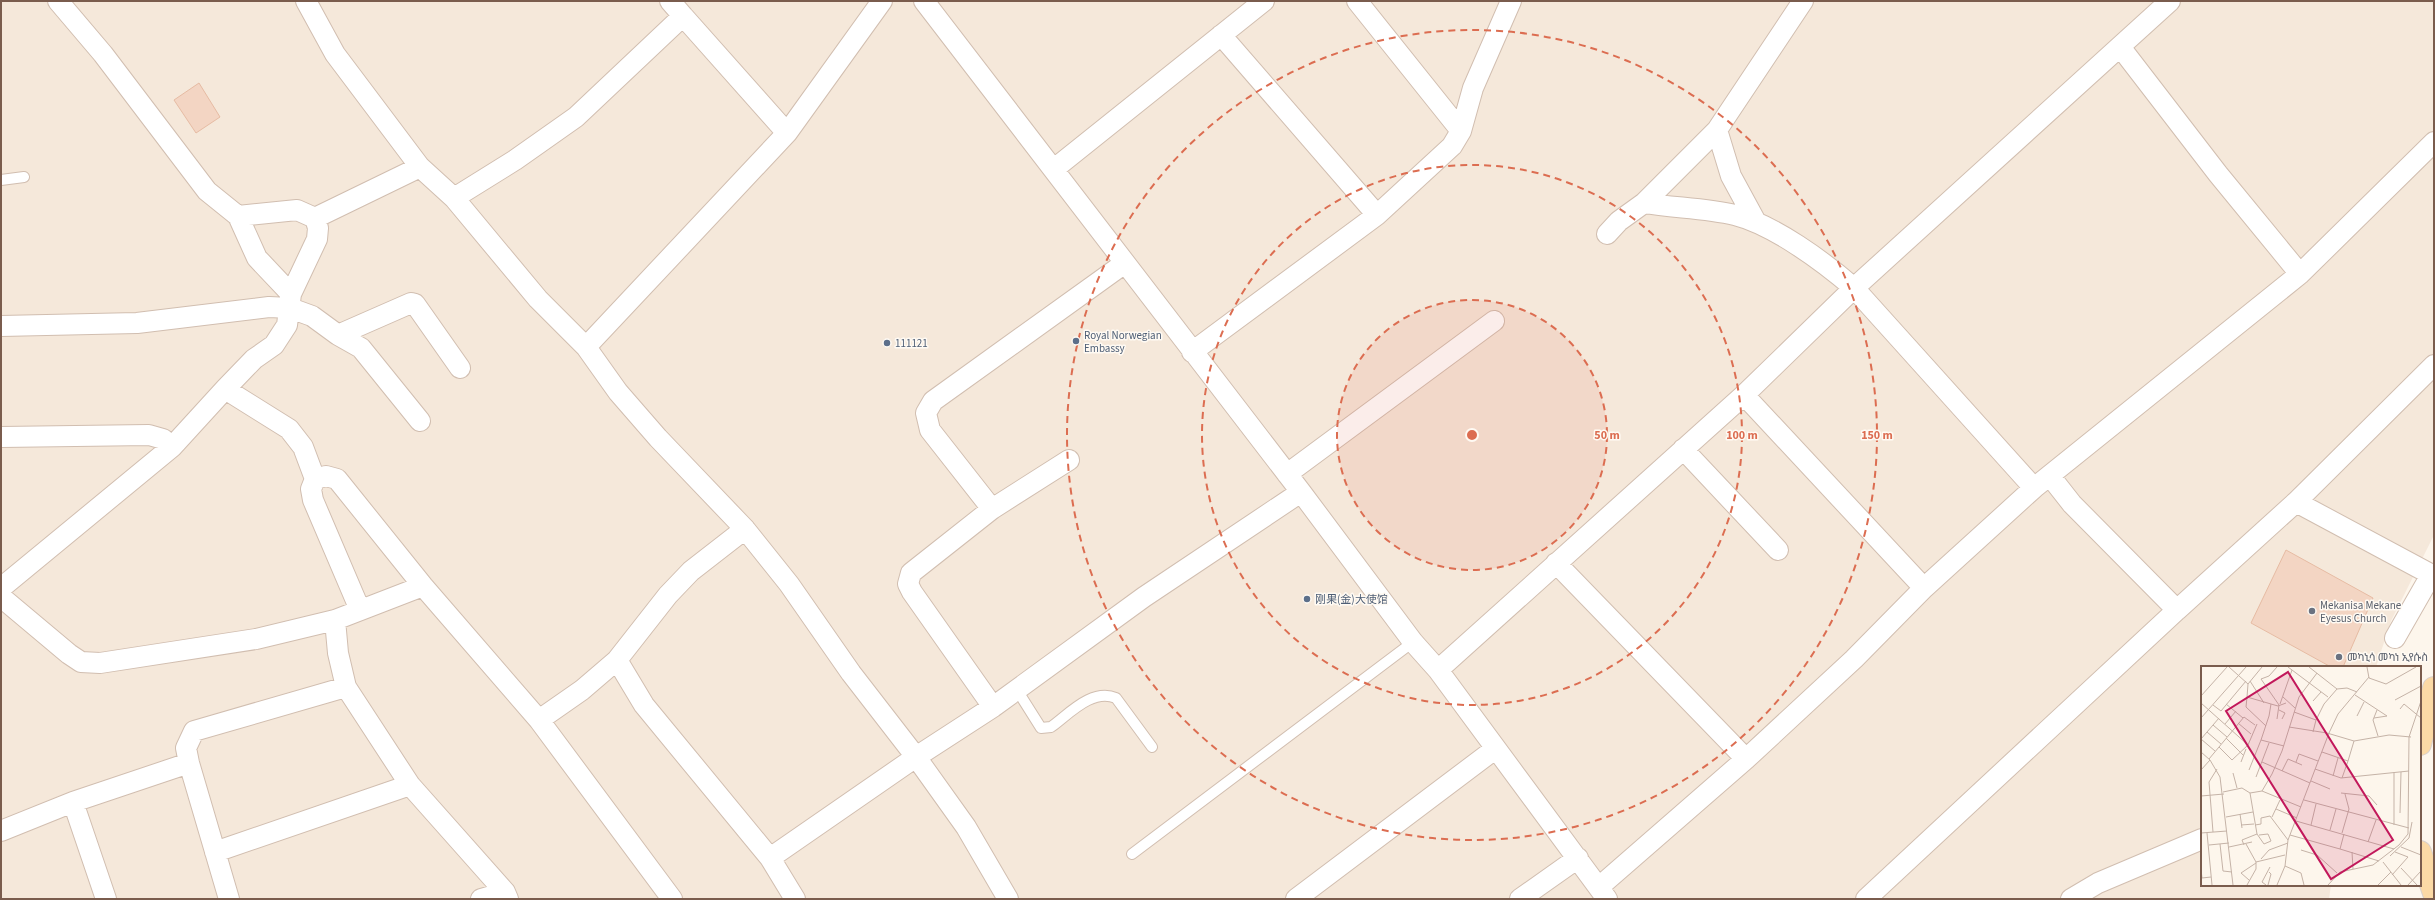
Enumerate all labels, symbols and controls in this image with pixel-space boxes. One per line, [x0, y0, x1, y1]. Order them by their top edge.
place label: Royal Norwegian Embassy [1084, 328, 1162, 356]
place label: 111121 [895, 336, 928, 351]
marker: Royal Norwegian Embassy [1071, 336, 1081, 346]
marker: 111121 [882, 338, 892, 348]
text: 50 m [1594, 427, 1620, 444]
text: 100 m [1726, 427, 1758, 444]
text: 150 m [1861, 427, 1893, 444]
centre of rings [1465, 428, 1479, 442]
place label: 刚果(金)大使馆 [1315, 592, 1388, 607]
marker: 刚果(金)大使馆 [1302, 594, 1312, 604]
place label: Mekanisa Mekane Eyesus Church [2320, 598, 2402, 626]
marker: Mekanisa Mekane Eyesus Church [2307, 606, 2317, 616]
place label: መካኒሳ መካነ ኢየሱስ [2347, 650, 2428, 665]
marker: መካኒሳ መካነ ኢየሱስ [2334, 652, 2344, 662]
inset map [2201, 666, 2421, 886]

